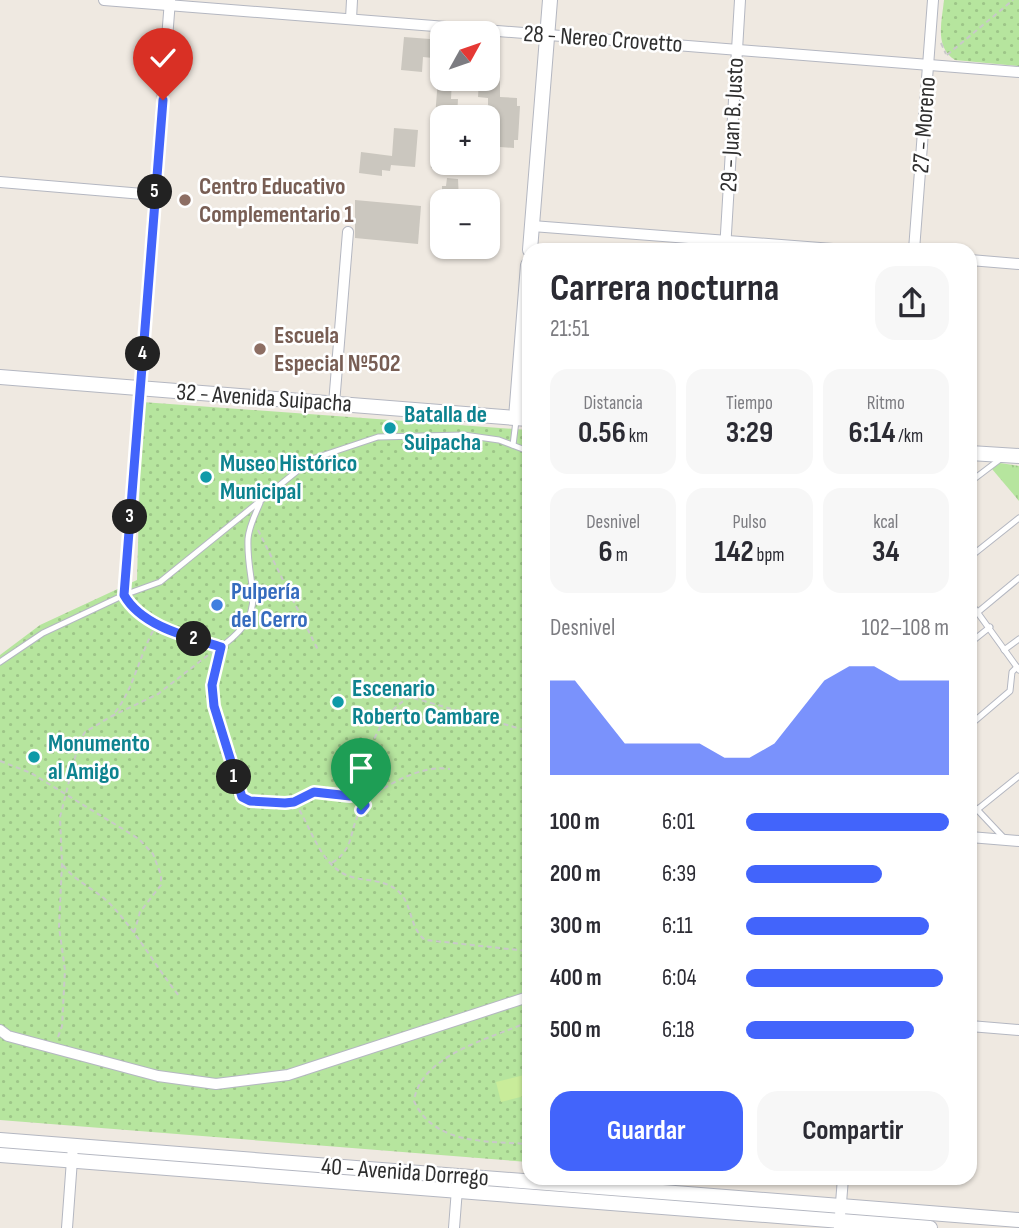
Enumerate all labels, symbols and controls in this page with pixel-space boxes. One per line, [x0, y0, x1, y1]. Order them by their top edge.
street label: 28 - Nereo Crovetto [522, 19, 684, 59]
north arrow [430, 21, 500, 91]
map controls [430, 21, 500, 259]
pin [133, 28, 193, 100]
icon: check [144, 39, 182, 77]
street label: 29 - Juan B. Justo [714, 57, 750, 193]
street label: 27 - Moreno [906, 76, 942, 174]
button: + [430, 105, 500, 175]
place label: Centro Educativo Complementario 1 [199, 172, 354, 229]
pin: 5 [138, 174, 172, 210]
text: 5 [150, 180, 159, 203]
button: − [430, 189, 500, 259]
marker: Centro Educativo Complementario 1 [177, 192, 193, 208]
text: Carrera nocturna [550, 266, 779, 311]
button: share [875, 266, 949, 340]
text: 21:51 [550, 315, 589, 343]
place label: Escuela Especial Nº502 [274, 321, 401, 378]
pin: 4 [125, 336, 160, 372]
marker: Escuela Especial Nº502 [252, 341, 268, 357]
text: 4 [138, 342, 147, 365]
street label: 32 - Avenida Suipacha [175, 377, 353, 419]
text: Distancia [584, 392, 643, 415]
text: Tiempo [726, 392, 773, 415]
text: Ritmo [867, 392, 905, 415]
place label: Batalla de Suipacha [404, 400, 487, 457]
text: 0.56 [578, 415, 626, 451]
text: 3:29 [726, 415, 773, 451]
text: 6:14 [849, 415, 895, 451]
marker: Batalla de Suipacha [382, 420, 398, 436]
text: km [626, 425, 648, 448]
text: /km [895, 425, 923, 448]
place label: Museo Histórico Municipal [220, 449, 357, 506]
marker: Museo Histórico Municipal [198, 469, 214, 485]
pin: 3 [113, 500, 148, 534]
text: 3 [125, 505, 134, 528]
text: Desnivel [586, 511, 640, 534]
text: Pulso [732, 511, 767, 534]
text: kcal [873, 511, 898, 534]
text: 6 [598, 534, 613, 570]
text: 142 [714, 534, 754, 570]
text: 34 [872, 534, 900, 570]
text: m [613, 544, 628, 567]
text: bpm [754, 544, 785, 567]
place label: Pulpería del Cerro [231, 577, 308, 634]
marker: Pulpería del Cerro [209, 597, 225, 613]
text: Desnivel [550, 614, 615, 642]
text: 102–108 m [862, 614, 949, 642]
pin: 2 [176, 622, 212, 656]
text: 2 [189, 627, 198, 650]
place label: Escenario Roberto Cambare [352, 674, 500, 731]
marker: Escenario Roberto Cambare [330, 694, 346, 710]
place label: Monumento al Amigo [48, 729, 150, 786]
pin [331, 738, 391, 810]
marker: Monumento al Amigo [26, 749, 42, 765]
icon: arrive [342, 749, 380, 787]
pin: 1 [216, 760, 252, 794]
text: 1 [230, 765, 237, 788]
text: 100 m [550, 808, 600, 836]
text: 6:01 [662, 808, 695, 836]
text: 200 m [550, 860, 601, 888]
text: 6:39 [662, 860, 696, 888]
text: 300 m [550, 912, 601, 940]
text: 6:11 [662, 912, 693, 940]
text: 400 m [550, 964, 601, 992]
text: 6:04 [662, 964, 696, 992]
text: 500 m [550, 1016, 601, 1044]
text: 6:18 [662, 1016, 695, 1044]
button: Guardar [550, 1091, 743, 1171]
button: Compartir [757, 1091, 949, 1171]
street label: 40 - Avenida Dorrego [320, 1152, 490, 1192]

